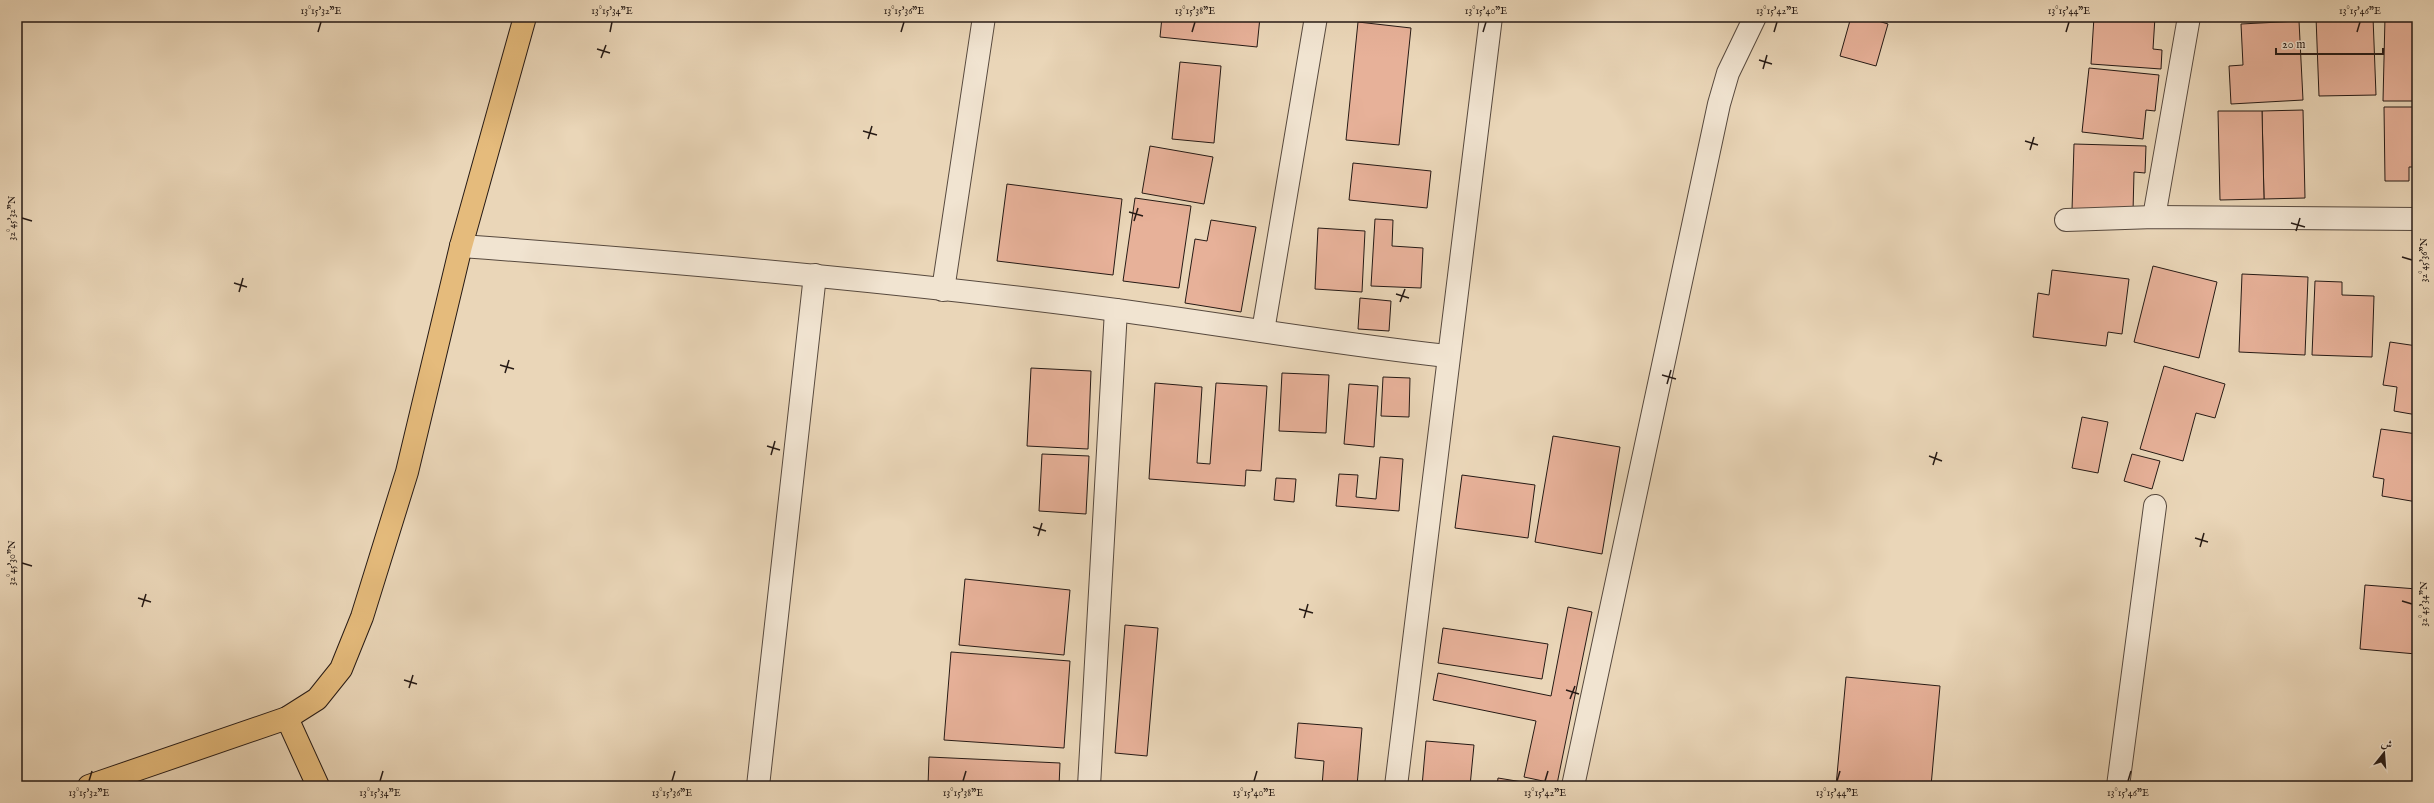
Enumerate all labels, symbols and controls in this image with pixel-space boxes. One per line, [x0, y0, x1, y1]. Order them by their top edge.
text: 13°15'32"E [300, 5, 342, 18]
text: 13°15'34"E [591, 5, 633, 18]
text: 13°15'36"E [884, 5, 924, 18]
text: 13°15'38"E [1175, 5, 1215, 18]
text: 13°15'40"E [1465, 5, 1507, 18]
text: 13°15'42"E [1756, 5, 1798, 18]
text: 13°15'44"E [2048, 5, 2090, 18]
text: 13°15'46"E [2339, 5, 2381, 18]
scale bar [2276, 30, 2383, 56]
text: 20 m [2282, 37, 2305, 52]
text: 32°45'32"N [6, 195, 19, 240]
text: 32°45'36"N [2418, 237, 2431, 282]
text: 32°45'30"N [6, 540, 19, 586]
text: 32°45'34"N [2418, 581, 2431, 627]
north arrow [2364, 733, 2404, 773]
text: ش [2379, 736, 2394, 753]
text: 13°15'32"E [68, 787, 110, 800]
text: 13°15'34"E [359, 787, 401, 800]
text: 13°15'36"E [652, 787, 692, 800]
text: 13°15'38"E [943, 787, 983, 800]
text: 13°15'40"E [1233, 787, 1275, 800]
text: 13°15'42"E [1524, 787, 1566, 800]
text: 13°15'44"E [1816, 787, 1858, 800]
text: 13°15'46"E [2107, 787, 2149, 800]

